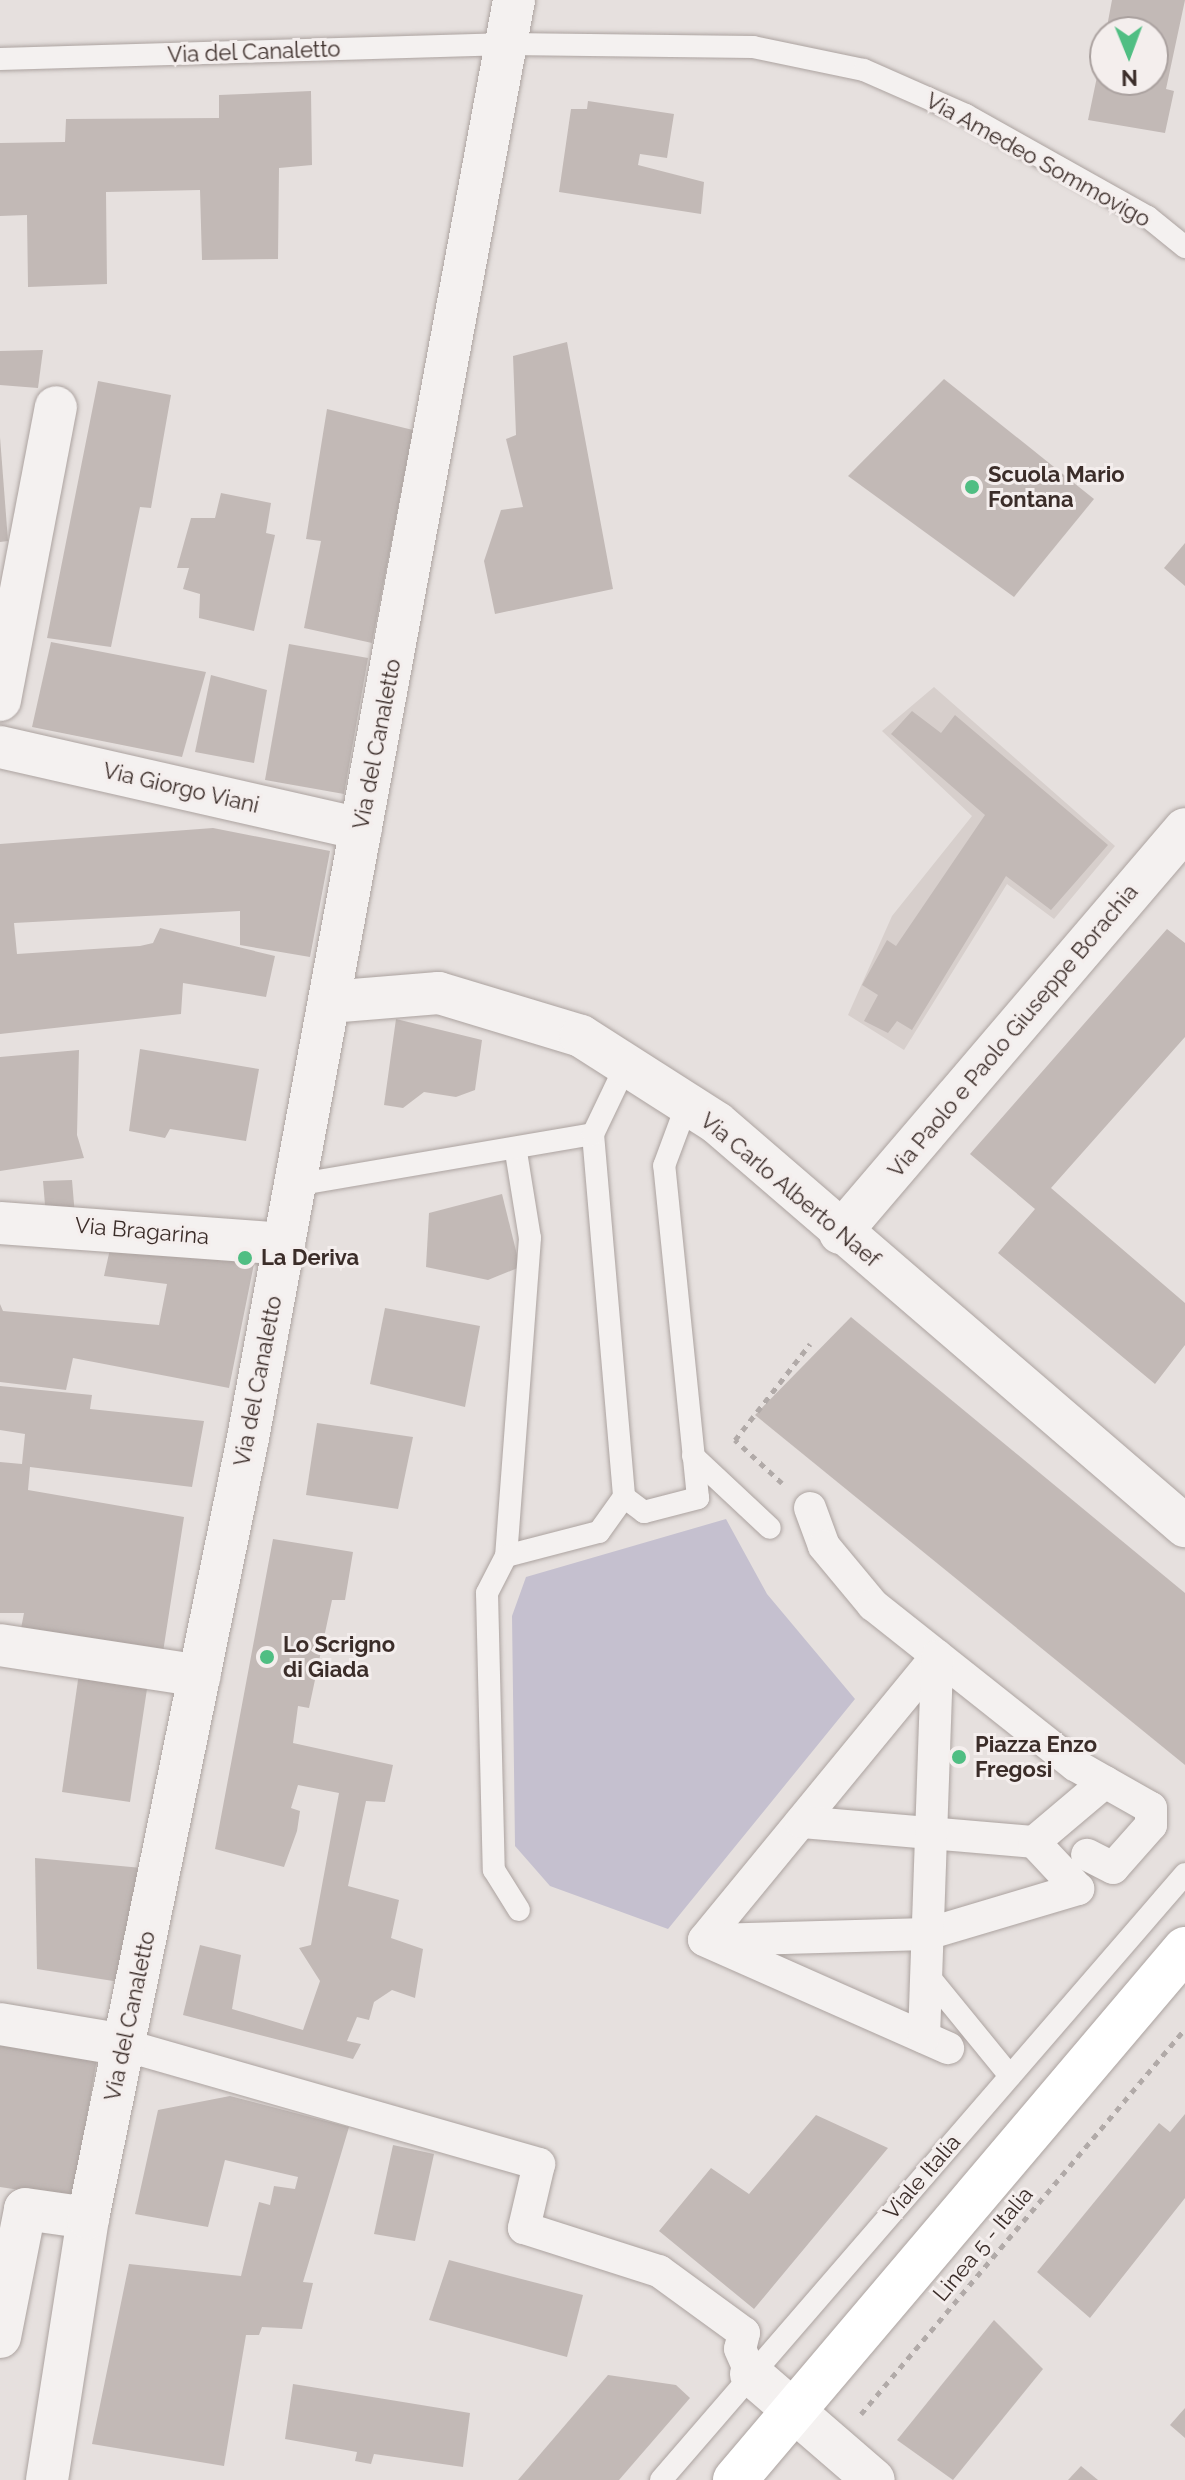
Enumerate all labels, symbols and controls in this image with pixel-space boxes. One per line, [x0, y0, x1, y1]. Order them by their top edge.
north arrow [1089, 16, 1169, 96]
street label: Via del Canaletto [167, 36, 341, 68]
text: N [1121, 65, 1138, 91]
street label: Via Amedeo Sommovigo [921, 87, 1155, 233]
place label: Scuola Mario Fontana [988, 461, 1125, 512]
marker: Scuola Mario Fontana [963, 478, 981, 496]
street label: Via del Canaletto [347, 656, 407, 832]
street label: Via Giorgo Viani [100, 757, 262, 819]
street label: Via Paolo e Paolo Giuseppe Borachia [883, 879, 1143, 1183]
street label: Via Carlo Alberto Naef [695, 1107, 885, 1273]
street label: Via Bragarina [74, 1212, 210, 1250]
place label: La Deriva [261, 1245, 359, 1271]
marker: La Deriva [236, 1249, 254, 1267]
street label: Via del Canaletto [228, 1293, 288, 1469]
place label: Lo Scrigno di Giada [283, 1631, 395, 1682]
marker: Lo Scrigno di Giada [258, 1648, 276, 1666]
place label: Piazza Enzo Fregosi [975, 1731, 1097, 1782]
marker: Piazza Enzo Fregosi [950, 1748, 968, 1766]
street label: Via del Canaletto [99, 1928, 161, 2104]
street label: Viale Italia [878, 2129, 966, 2225]
street label: Linea 5 - Italia [928, 2182, 1038, 2306]

